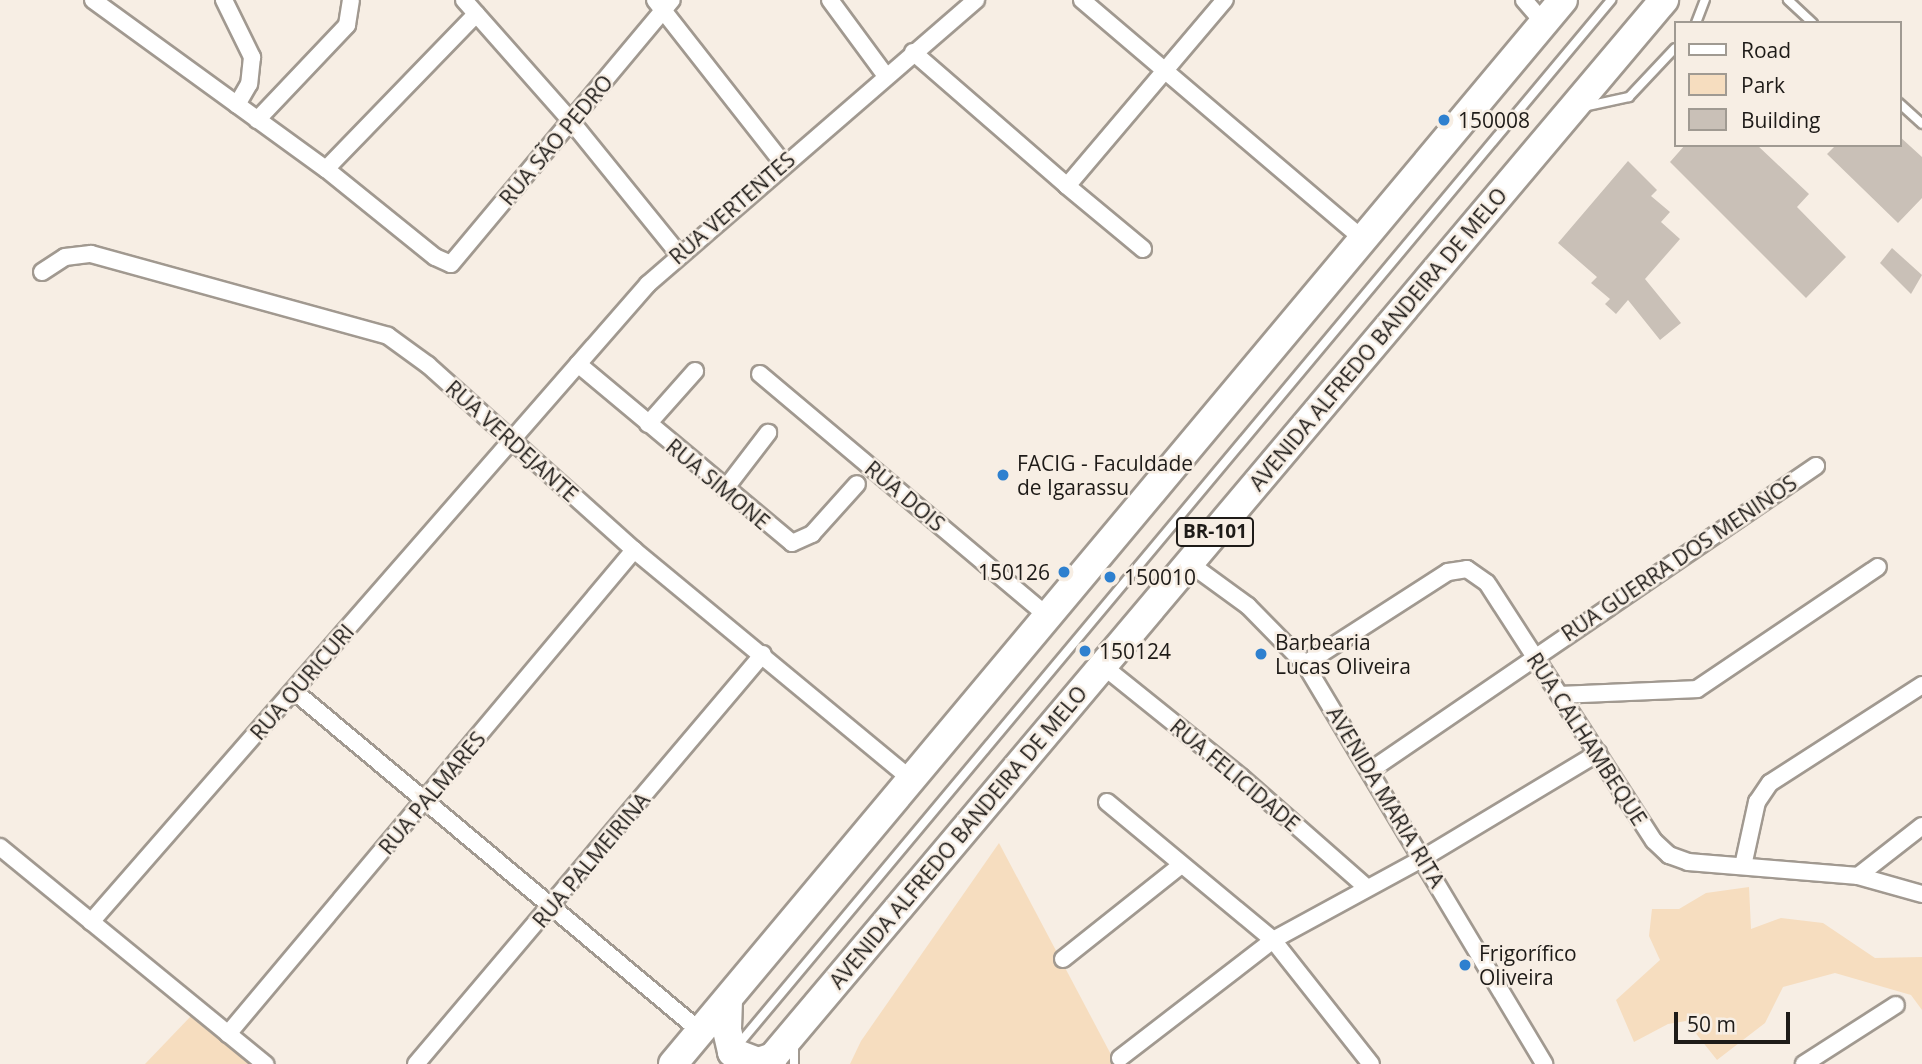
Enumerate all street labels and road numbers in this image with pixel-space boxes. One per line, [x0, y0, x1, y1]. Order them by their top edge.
street label: RUA SÃO PEDRO [494, 70, 618, 210]
street label: RUA VERTENTES [664, 147, 800, 269]
street label: AVENIDA ALFREDO BANDEIRA DE MELO [1244, 183, 1512, 495]
street label: RUA VERDEJANTE [441, 375, 583, 507]
street label: RUA SIMONE [661, 434, 775, 534]
street label: RUA DOIS [860, 456, 950, 536]
street label: RUA GUERRA DOS MENINOS [1557, 470, 1801, 646]
road number: BR-101 [1175, 516, 1255, 548]
street label: RUA OURICURI [245, 619, 359, 745]
street label: RUA CALHAMBEQUE [1522, 648, 1652, 830]
street label: AVENIDA ALFREDO BANDEIRA DE MELO [824, 681, 1092, 993]
street label: AVENIDA MARIA RITA [1322, 702, 1450, 892]
street label: RUA FELICIDADE [1165, 714, 1305, 836]
street label: RUA PALMARES [373, 727, 491, 859]
street label: RUA PALMEIRINA [527, 787, 655, 933]

